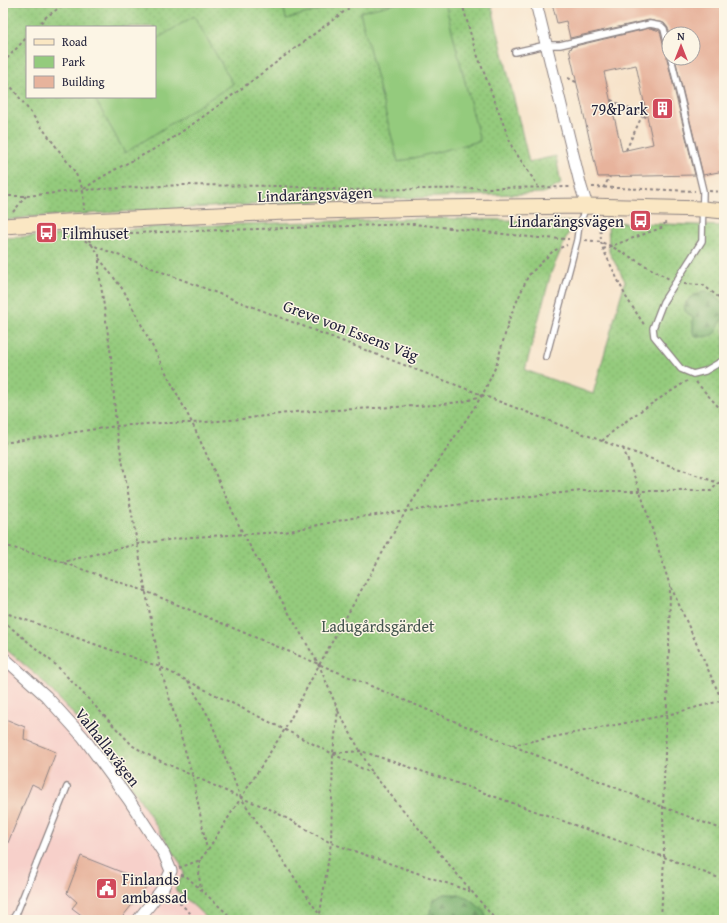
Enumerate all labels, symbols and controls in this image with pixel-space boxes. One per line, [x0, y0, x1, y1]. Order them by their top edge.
legend [26, 26, 156, 98]
north arrow [661, 26, 701, 66]
text: N [677, 28, 685, 44]
text: Road [62, 33, 88, 50]
text: Park [62, 53, 86, 70]
text: Building [62, 73, 105, 90]
building icon: 79&Park [650, 96, 676, 122]
place label: 79&Park [591, 97, 649, 121]
street label: Lindarängsvägen [257, 180, 373, 208]
bus stop icon: Lindarängsvägen [627, 208, 653, 234]
place label: Lindarängsvägen [509, 209, 624, 233]
bus stop icon: Filmhuset [34, 220, 60, 246]
place label: Filmhuset [62, 221, 129, 245]
street label: Greve von Essens Väg [280, 293, 422, 367]
park label: Ladugårdsgärdet [321, 614, 435, 638]
street label: Valhallavägen [69, 702, 147, 792]
place label: Finlands ambassad [122, 867, 188, 909]
public building icon: Finlands ambassad [94, 875, 120, 901]

